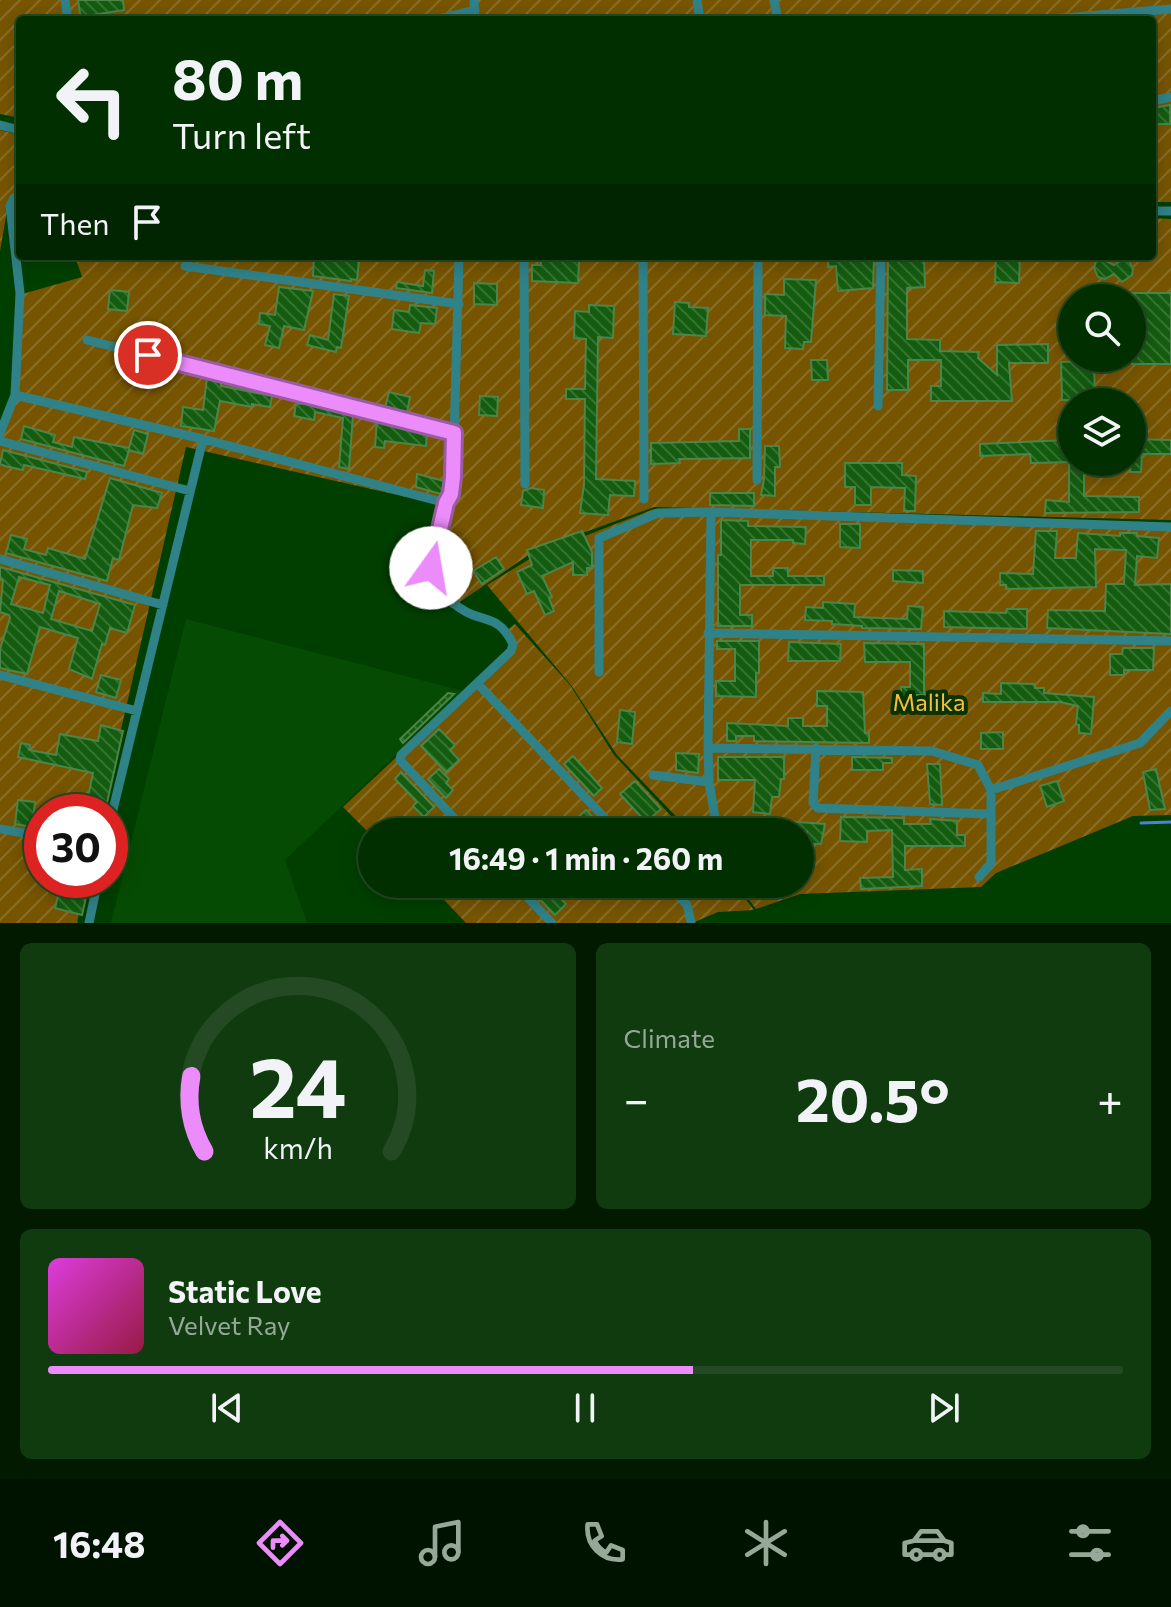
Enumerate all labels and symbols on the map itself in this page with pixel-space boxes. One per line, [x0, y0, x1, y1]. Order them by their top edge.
pin [114, 321, 182, 389]
position arrow [389, 526, 473, 610]
park label: Malika [892, 687, 966, 716]
speed limit sign: 30 [24, 794, 128, 898]

